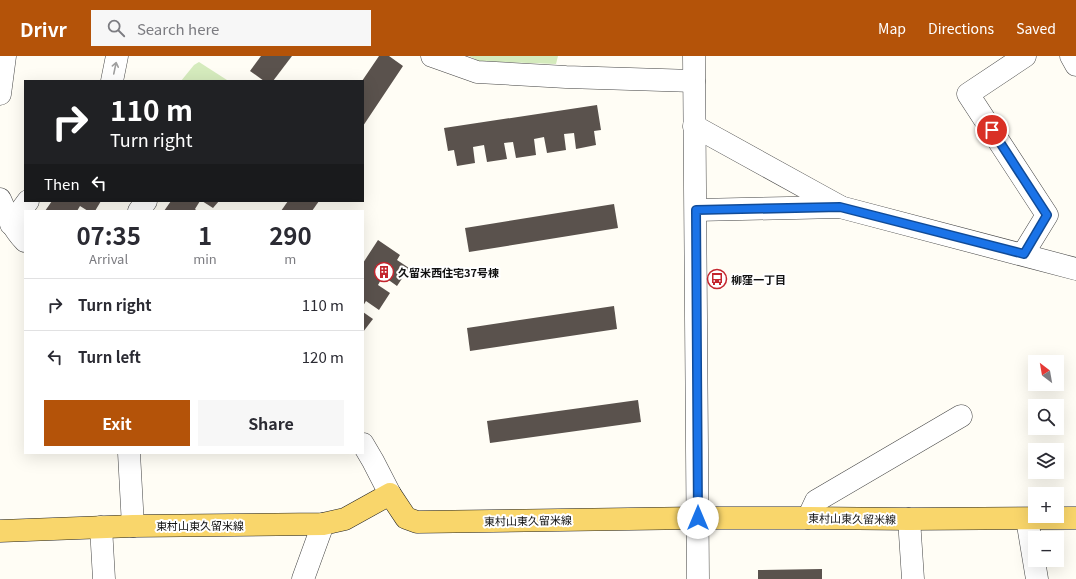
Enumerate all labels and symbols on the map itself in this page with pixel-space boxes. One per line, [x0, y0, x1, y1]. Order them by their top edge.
one-way arrow [111, 62, 119, 75]
pin [975, 113, 1009, 147]
building icon: 久留米西住宅37号棟 [373, 261, 395, 283]
place label: 久留米西住宅37号棟 [398, 264, 499, 280]
bus stop icon: 柳窪一丁目 [706, 268, 728, 290]
place label: 柳窪一丁目 [731, 271, 786, 287]
north arrow [1028, 355, 1064, 391]
position arrow [677, 497, 719, 539]
street label: 東村山東久留米線 [808, 509, 896, 527]
street label: 東村山東久留米線 [484, 511, 572, 529]
street label: 東村山東久留米線 [156, 517, 244, 533]

